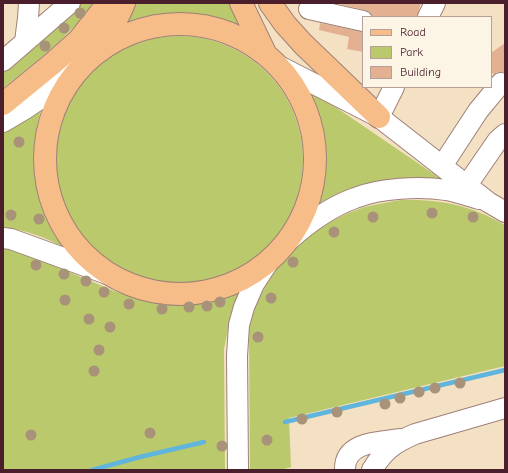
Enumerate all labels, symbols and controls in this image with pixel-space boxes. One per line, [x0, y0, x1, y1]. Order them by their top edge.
legend [362, 16, 492, 88]
text: Road [400, 25, 426, 39]
text: Park [400, 45, 423, 59]
text: Building [400, 65, 441, 79]

